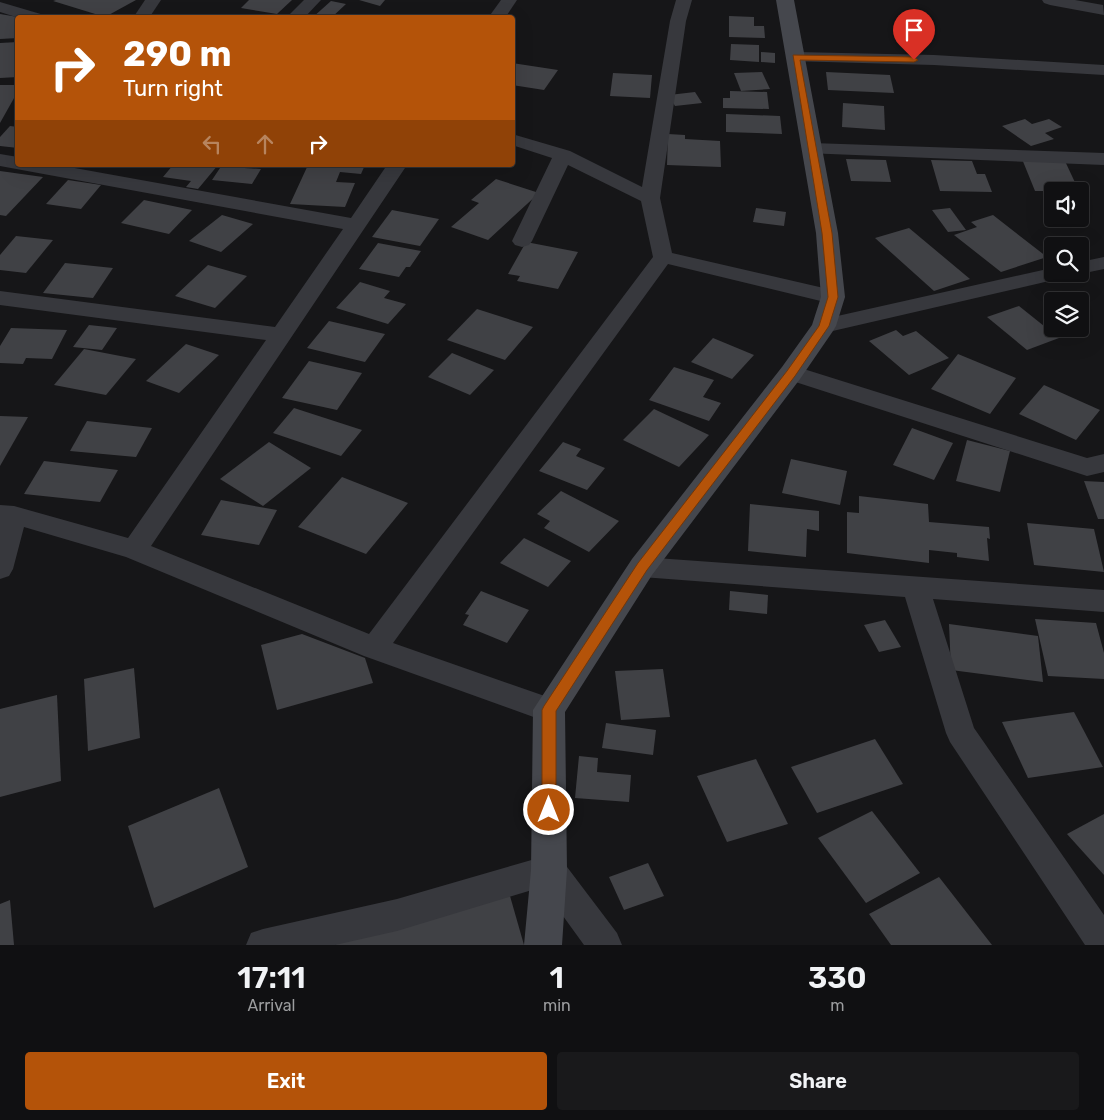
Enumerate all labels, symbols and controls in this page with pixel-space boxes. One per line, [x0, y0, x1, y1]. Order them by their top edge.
pin [893, 9, 935, 60]
icon: arrive [900, 16, 928, 44]
text: 290 m [123, 33, 232, 75]
icon: right [40, 35, 105, 100]
text: Turn right [123, 75, 223, 102]
icon: left [198, 130, 226, 158]
icon: ahead [251, 130, 279, 158]
icon: right [304, 130, 332, 158]
map controls [1044, 182, 1089, 337]
button: sound [1044, 182, 1089, 227]
button: search [1044, 237, 1089, 282]
button: layers [1044, 292, 1089, 337]
position arrow [522, 783, 574, 835]
text: 17:11 [237, 960, 306, 996]
text: 1 [550, 960, 564, 996]
text: 330 [808, 960, 867, 996]
text: Arrival [247, 996, 295, 1015]
text: min [543, 996, 571, 1015]
text: m [830, 996, 844, 1015]
button: Exit [25, 1052, 547, 1110]
button: Share [557, 1052, 1079, 1110]

